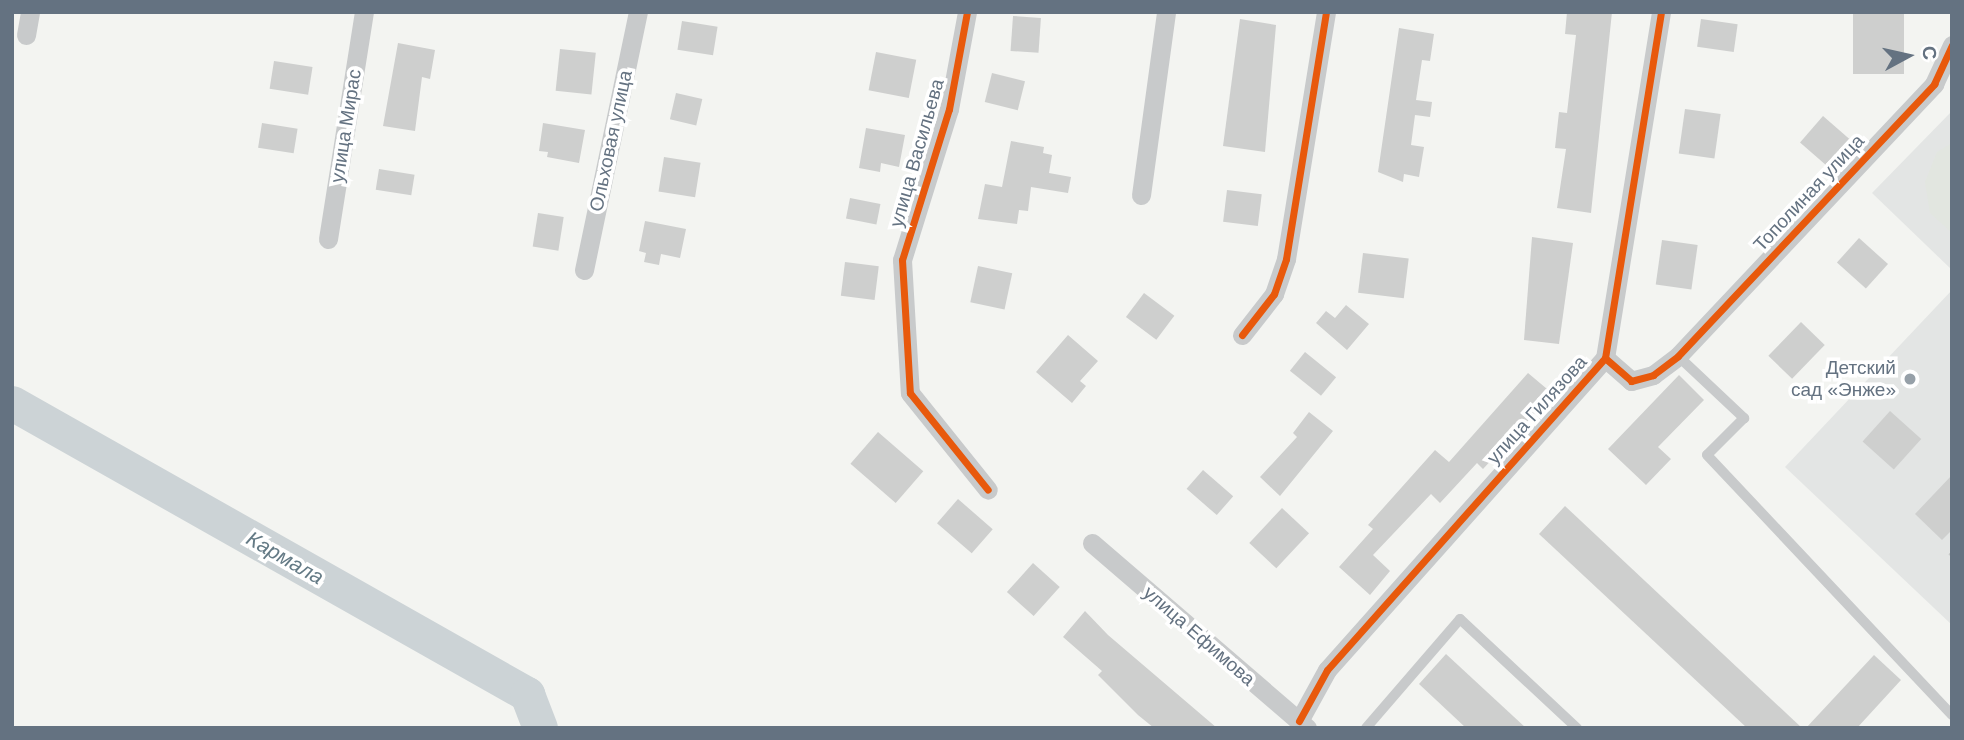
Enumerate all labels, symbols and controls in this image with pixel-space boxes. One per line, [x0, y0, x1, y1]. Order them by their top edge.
north arrow [1873, 21, 1943, 91]
text: С [1918, 45, 1941, 61]
street label: улица Мирас [326, 68, 366, 184]
street label: Ольховая улица [585, 68, 637, 214]
street label: улица Васильева [885, 76, 949, 230]
street label: Тополиная улица [1749, 130, 1869, 256]
street label: улица Гилязова [1482, 351, 1592, 469]
place label: Детский сад «Энже» [1791, 357, 1896, 401]
marker: Детский сад «Энже» [1902, 371, 1918, 387]
water label: Кармала [242, 526, 328, 590]
street label: улица Ефимова [1139, 581, 1259, 691]

